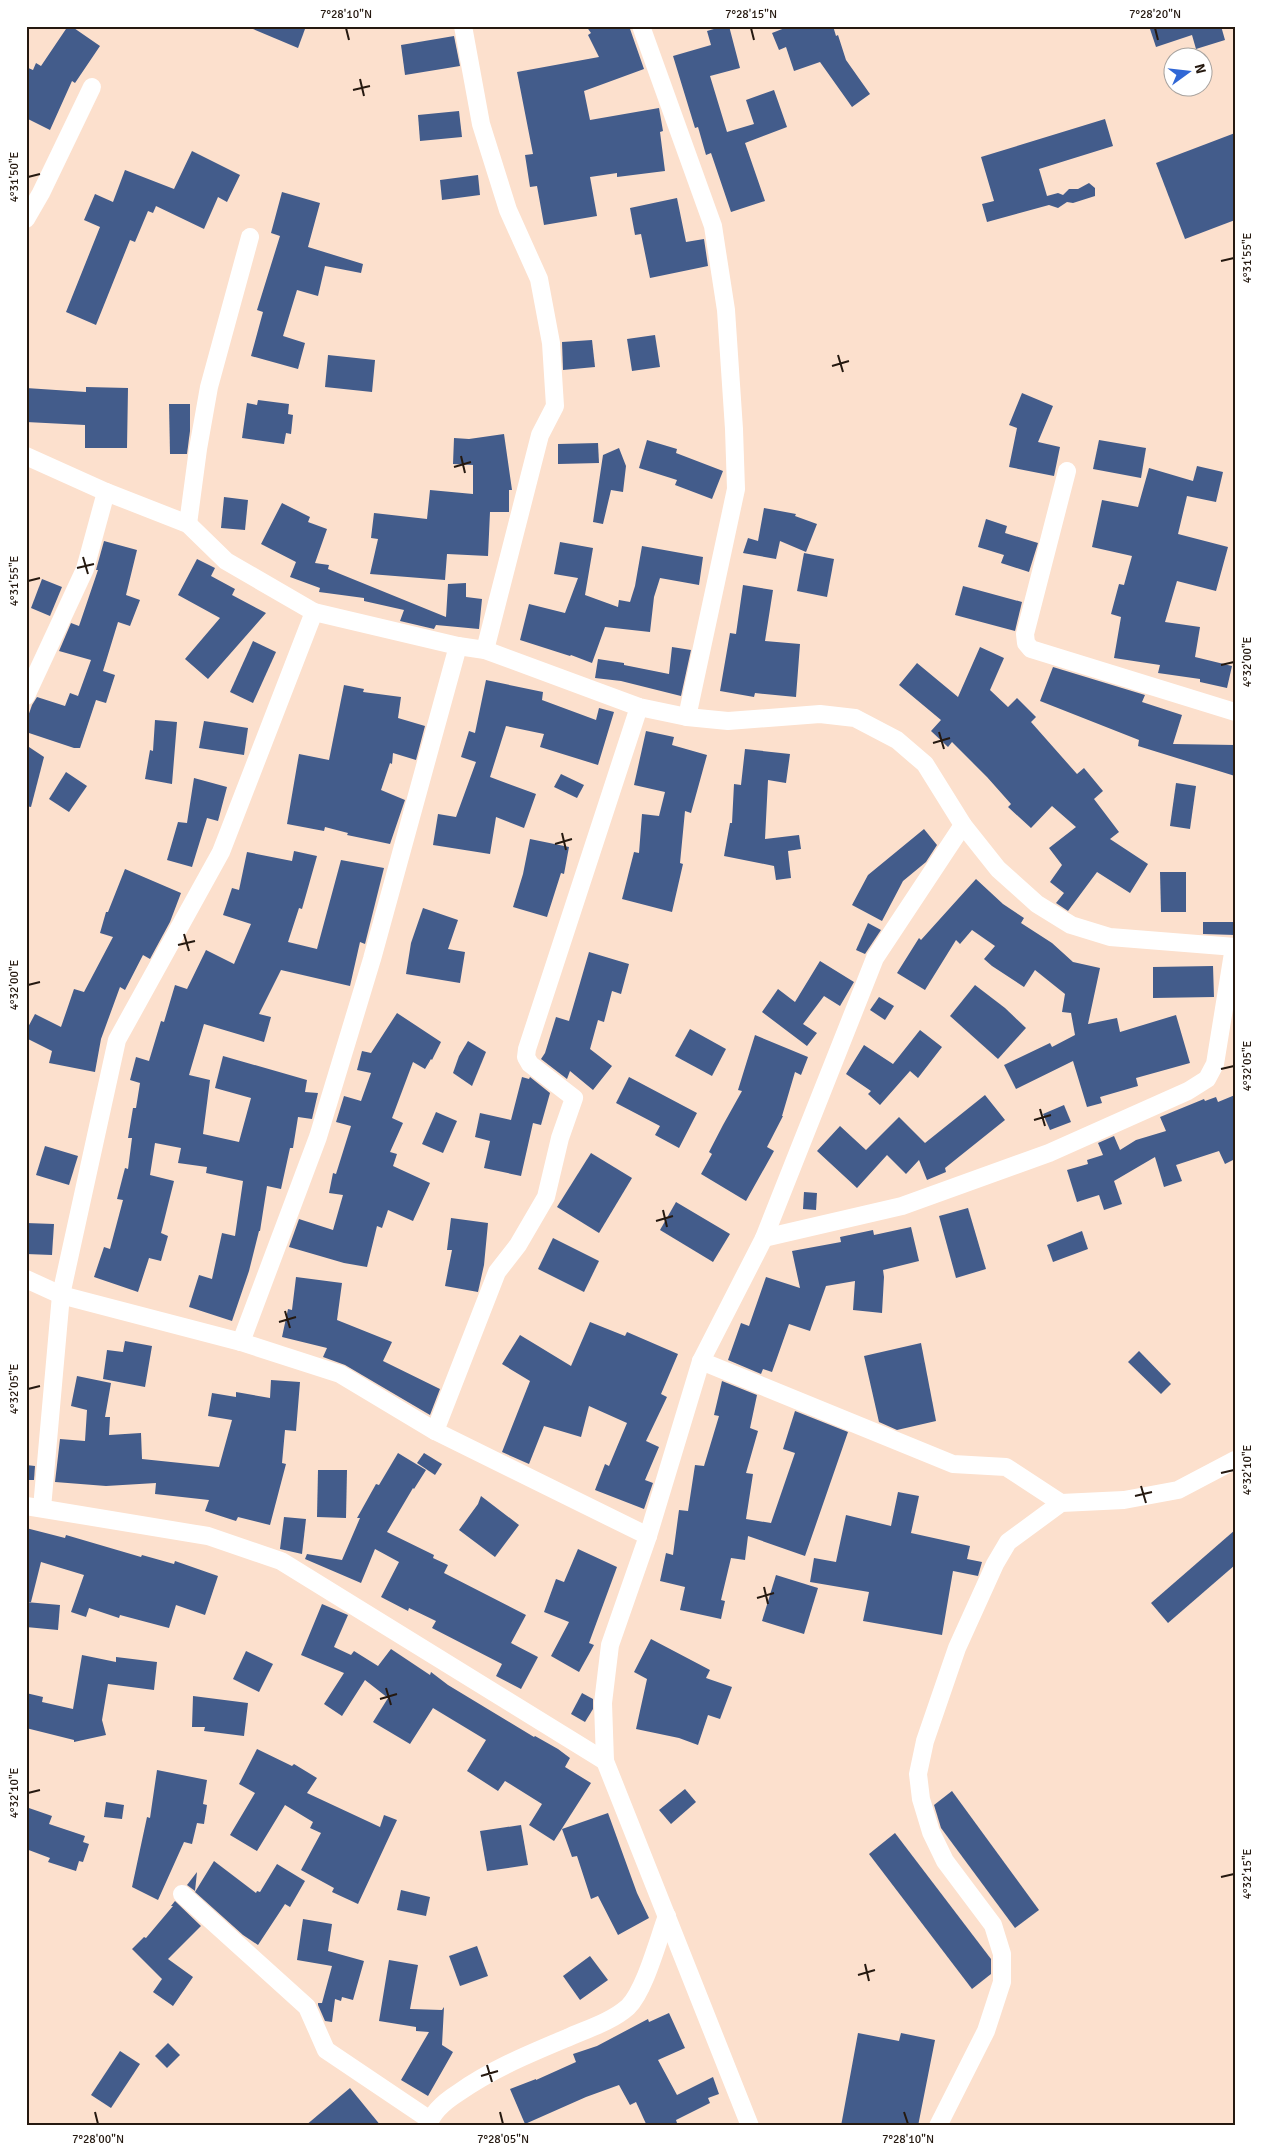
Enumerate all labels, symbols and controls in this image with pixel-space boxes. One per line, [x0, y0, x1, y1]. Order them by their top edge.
text: 7°28'10"N [320, 7, 372, 22]
text: 7°28'15"N [725, 7, 777, 22]
text: 7°28'20"N [1129, 7, 1181, 22]
north arrow [1164, 48, 1214, 98]
text: N [1191, 62, 1210, 76]
text: 4°31'50"E [7, 151, 22, 202]
text: 4°31'55"E [1240, 232, 1255, 283]
text: 4°31'55"E [7, 555, 22, 606]
text: 4°32'00"E [1240, 636, 1255, 687]
text: 4°32'00"E [7, 959, 22, 1010]
text: 4°32'05"E [1240, 1040, 1255, 1091]
text: 4°32'05"E [7, 1363, 22, 1414]
text: 4°32'10"E [1240, 1444, 1255, 1495]
text: 4°32'10"E [7, 1767, 22, 1818]
text: 4°32'15"E [1240, 1848, 1255, 1899]
text: 7°28'00"N [72, 2132, 124, 2147]
text: 7°28'05"N [477, 2132, 529, 2147]
text: 7°28'10"N [882, 2132, 934, 2147]

